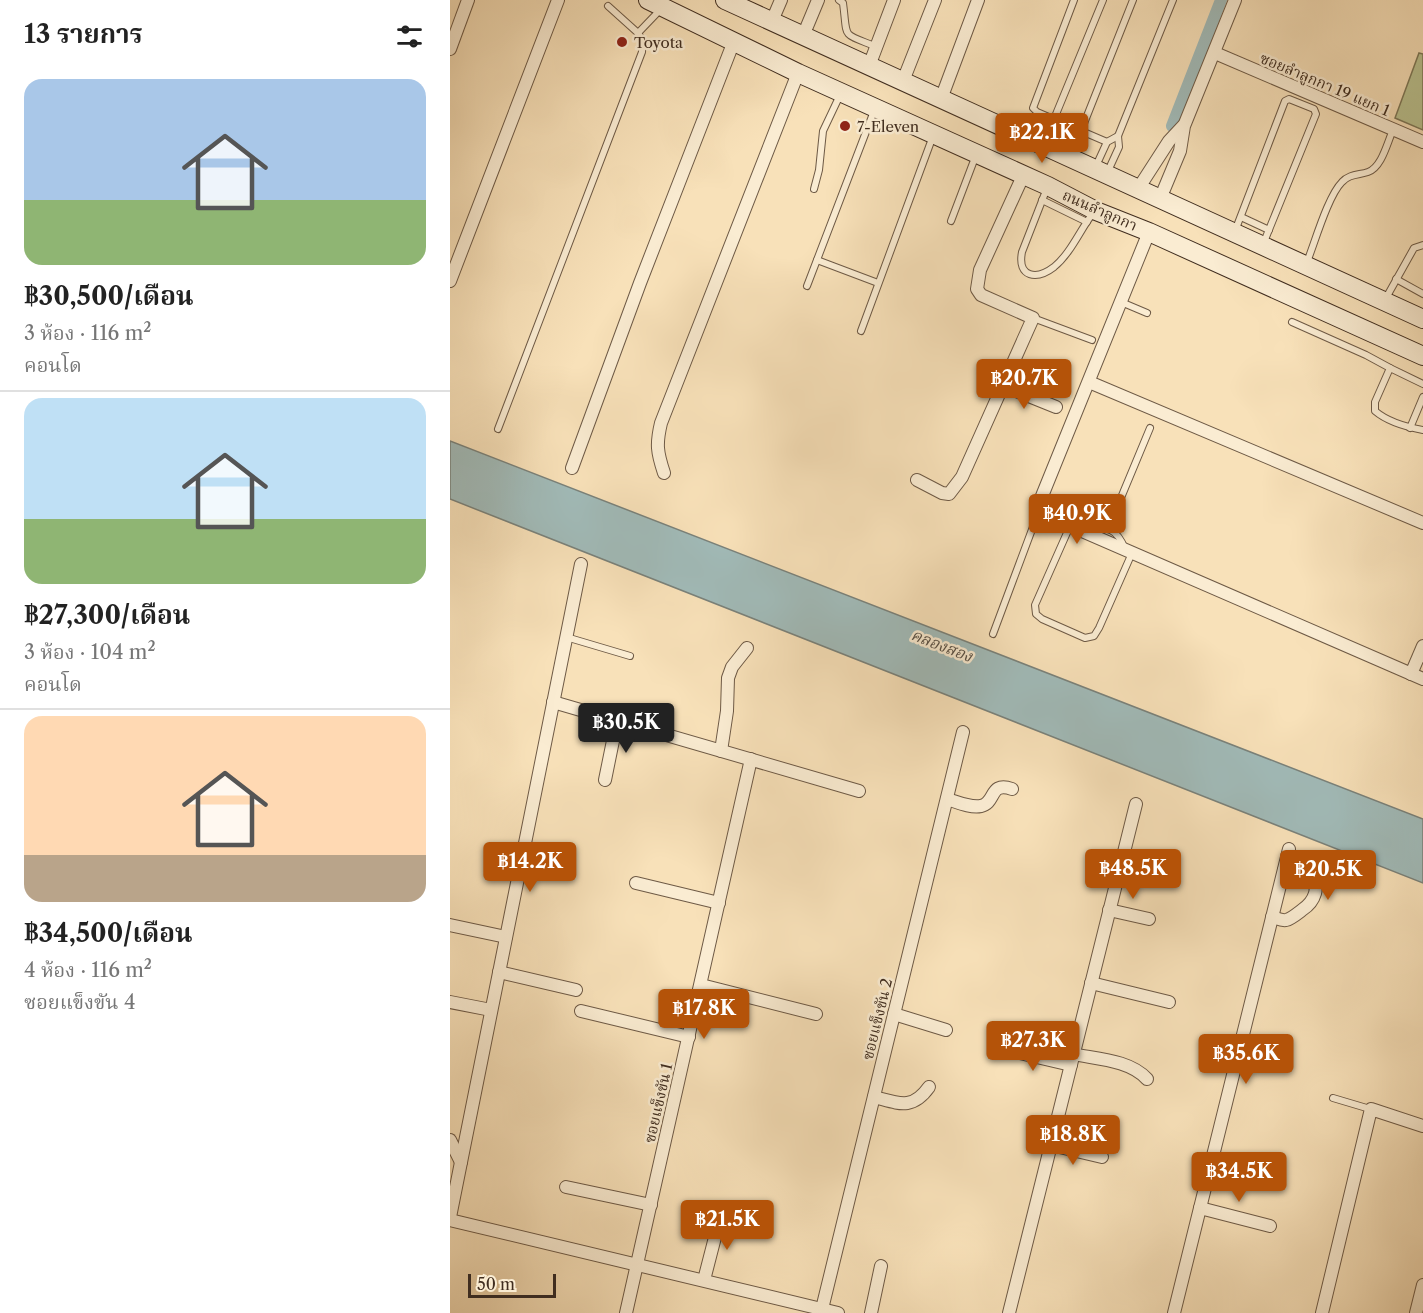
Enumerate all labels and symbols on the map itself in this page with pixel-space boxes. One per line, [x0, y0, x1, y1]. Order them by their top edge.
place label: Toyota [634, 33, 683, 52]
marker: Toyota [615, 35, 629, 49]
street label: ซอยลำลูกกา 19 แยก 1 [1257, 48, 1393, 121]
pin: ฿22.1K [993, 113, 1091, 164]
place label: 7-Eleven [857, 117, 920, 136]
marker: 7-Eleven [838, 119, 852, 133]
street label: ถนนลำลูกกา [1059, 185, 1140, 236]
pin: ฿20.7K [975, 359, 1073, 410]
pin: ฿40.9K [1028, 494, 1126, 545]
water label: คลองสอง [908, 624, 976, 666]
pin: ฿30.5K [577, 703, 675, 754]
pin: ฿14.2K [481, 842, 579, 893]
pin: ฿48.5K [1084, 849, 1182, 900]
pin: ฿20.5K [1279, 850, 1377, 901]
street label: ซอยแข็งขัน 2 [858, 976, 896, 1062]
pin: ฿17.8K [655, 989, 753, 1040]
pin: ฿27.3K [984, 1021, 1082, 1072]
pin: ฿35.6K [1197, 1034, 1295, 1085]
street label: ซอยแข็งขัน 1 [640, 1061, 677, 1145]
pin: ฿18.8K [1024, 1115, 1122, 1166]
pin: ฿34.5K [1190, 1152, 1288, 1203]
pin: ฿21.5K [678, 1200, 776, 1251]
scale bar [468, 1271, 556, 1298]

